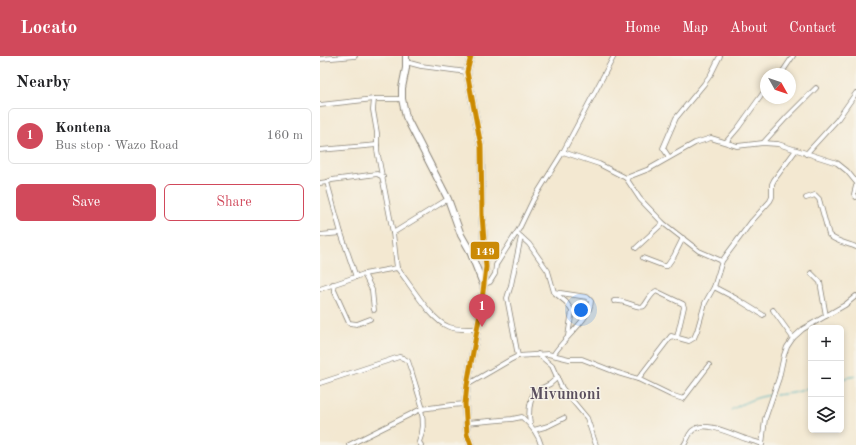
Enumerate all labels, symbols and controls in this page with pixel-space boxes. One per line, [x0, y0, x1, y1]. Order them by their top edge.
text: Locato [20, 19, 77, 38]
text: Home [625, 21, 660, 35]
text: Map [682, 21, 708, 35]
text: About [730, 21, 767, 35]
text: Contact [789, 21, 836, 35]
north arrow [760, 68, 796, 104]
text: Nearby [16, 74, 71, 91]
text: Kontena [55, 121, 111, 136]
text: 1 [26, 129, 34, 142]
text: 160 m [266, 129, 303, 142]
text: Bus stop · Wazo Road [55, 139, 179, 152]
button: Save [16, 184, 156, 221]
button: Share [164, 184, 304, 221]
line badge: 149 [470, 241, 500, 260]
text: 149 [475, 247, 495, 258]
pin: 1 [469, 294, 495, 327]
your location [571, 300, 591, 320]
map controls [808, 325, 844, 433]
button: + [808, 325, 844, 361]
button: − [808, 361, 844, 397]
district label: Mivumoni [530, 387, 601, 403]
button: layers [808, 397, 844, 433]

